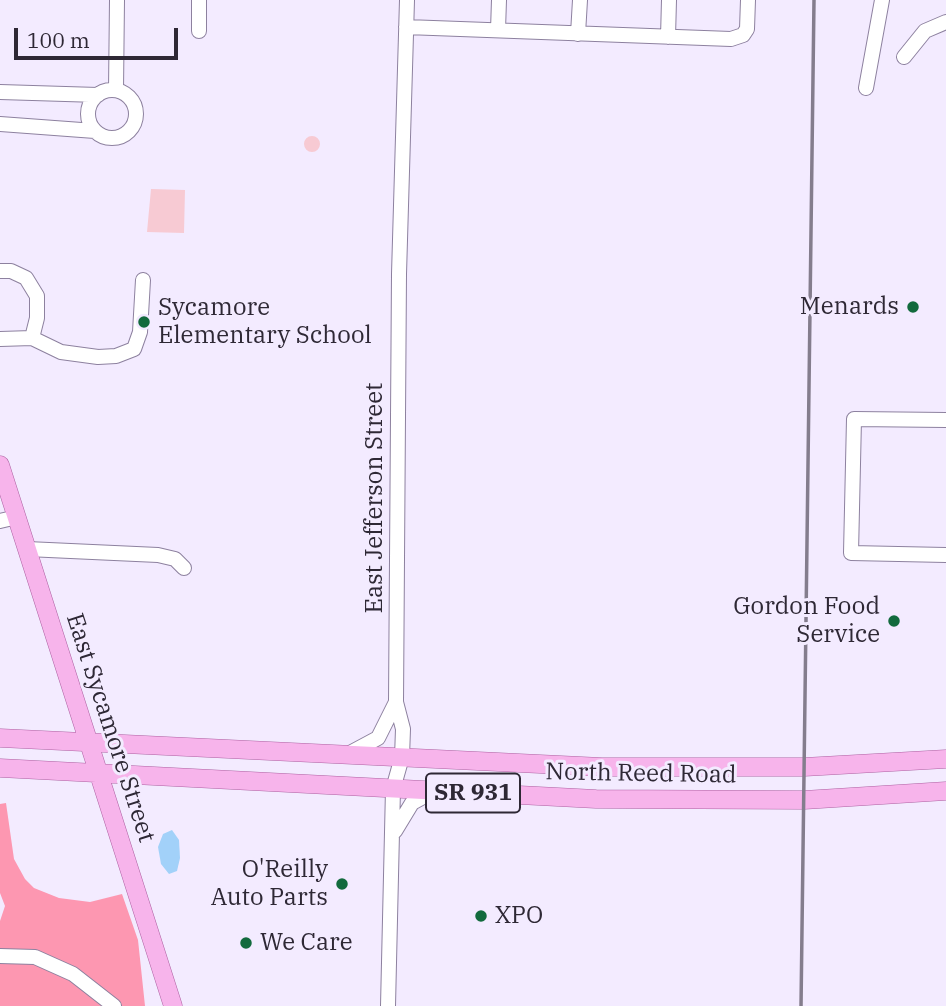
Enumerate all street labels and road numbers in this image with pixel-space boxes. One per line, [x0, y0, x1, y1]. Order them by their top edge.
street label: East Jefferson Street [361, 383, 389, 613]
street label: East Sycamore Street [59, 610, 161, 846]
street label: North Reed Road [545, 758, 737, 790]
road number: SR 931 [426, 774, 520, 813]

